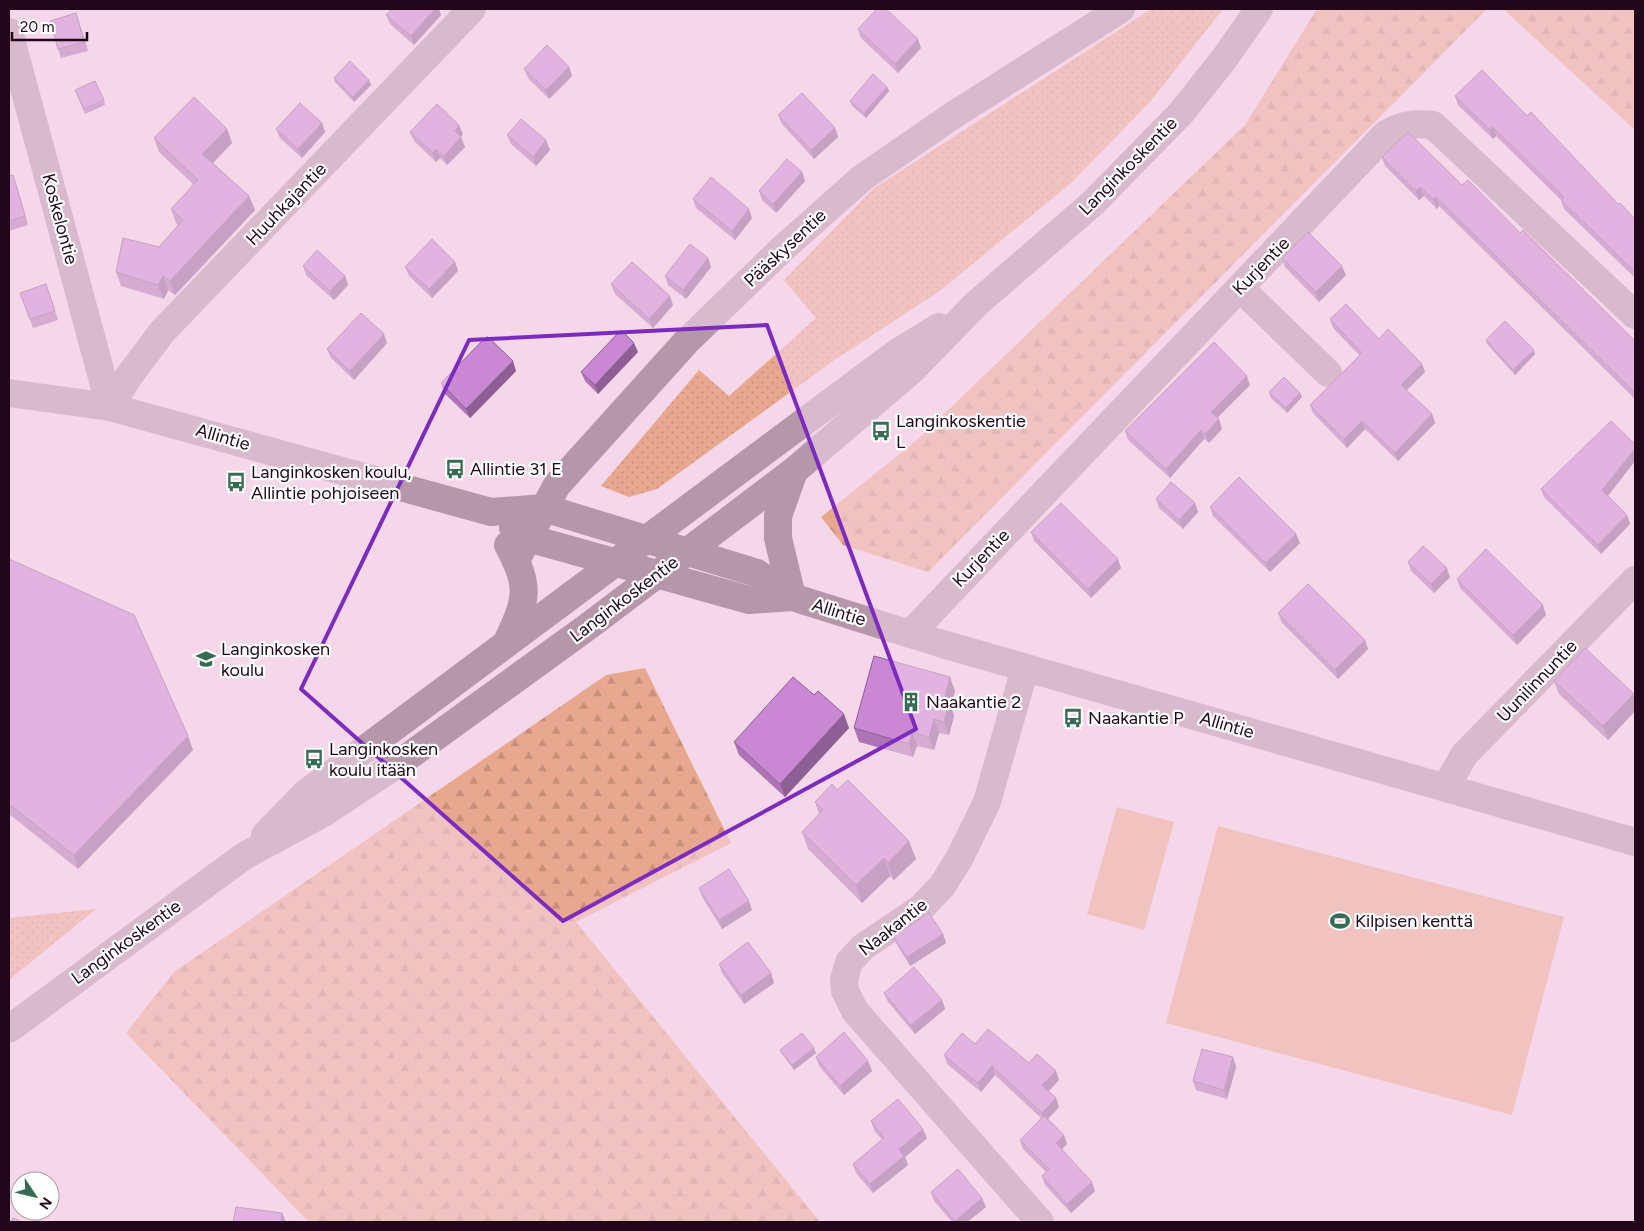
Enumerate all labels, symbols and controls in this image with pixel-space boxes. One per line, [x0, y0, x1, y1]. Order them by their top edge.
scale bar [12, 10, 88, 42]
text: 20 m [20, 18, 54, 36]
street label: Langinkoskentie [1074, 112, 1182, 220]
street label: Huuhkajantie [241, 158, 331, 250]
street label: Koskelontie [37, 171, 83, 267]
street label: Pääskysentie [739, 204, 831, 292]
street label: Kurjentie [1228, 232, 1294, 300]
place label: Langinkoskentie L [896, 410, 1026, 453]
street label: Allintie [193, 419, 253, 455]
bus stop icon: Langinkoskentie L [870, 420, 892, 442]
bus stop icon: Allintie 31 E [444, 458, 466, 480]
place label: Allintie 31 E [470, 458, 562, 480]
place label: Langinkosken koulu, Allintie pohjoiseen [251, 461, 412, 504]
bus stop icon: Langinkosken koulu, Allintie pohjoiseen [225, 471, 247, 493]
street label: Kurjentie [948, 524, 1014, 592]
street label: Langinkoskentie [565, 551, 683, 647]
street label: Allintie [809, 593, 869, 631]
street label: Uunilinnuntie [1492, 635, 1582, 727]
place label: Langinkosken koulu [221, 638, 330, 681]
school or university icon: Langinkosken koulu [195, 648, 217, 670]
building icon: Naakantie 2 [900, 691, 922, 713]
place label: Naakantie 2 [926, 691, 1021, 713]
bus stop icon: Naakantie P [1062, 707, 1084, 729]
place label: Naakantie P [1088, 707, 1184, 729]
street label: Allintie [1197, 707, 1257, 743]
place label: Langinkosken koulu itään [329, 738, 438, 781]
bus stop icon: Langinkosken koulu itään [303, 748, 325, 770]
street label: Naakantie [854, 893, 932, 961]
street label: Langinkoskentie [67, 895, 185, 989]
sports icon: Kilpisen kenttä [1329, 910, 1351, 932]
place label: Kilpisen kenttä [1355, 910, 1473, 932]
north arrow [10, 1171, 60, 1221]
text: N [35, 1194, 55, 1212]

